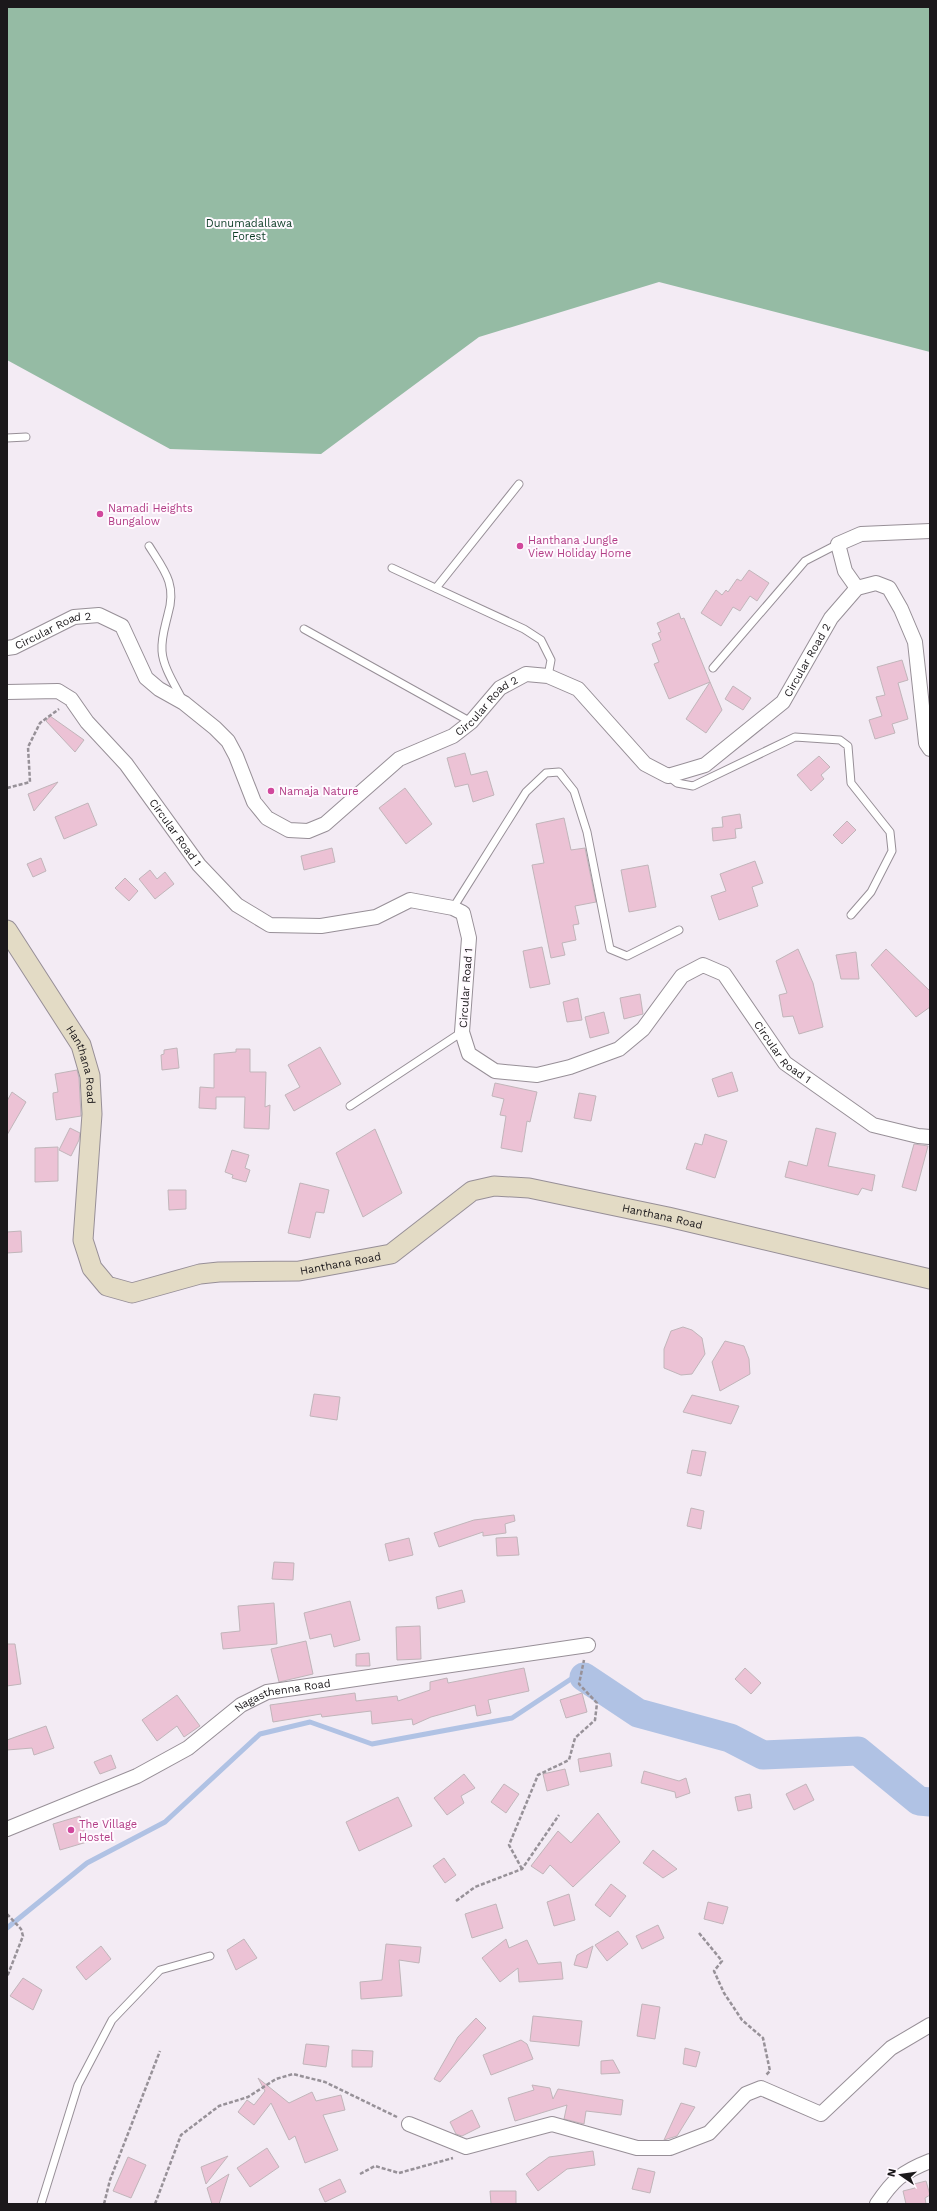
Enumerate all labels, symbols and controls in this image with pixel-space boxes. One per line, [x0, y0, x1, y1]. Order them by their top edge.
park label: Dunumadallawa Forest [206, 217, 292, 243]
place label: Namadi Heights Bungalow [108, 502, 193, 528]
marker: Namadi Heights Bungalow [95, 509, 105, 519]
place label: Hanthana Jungle View Holiday Home [528, 534, 631, 560]
marker: Hanthana Jungle View Holiday Home [515, 541, 525, 551]
street label: Circular Road 2 [13, 609, 92, 652]
street label: Circular Road 2 [781, 621, 833, 699]
street label: Circular Road 2 [452, 673, 520, 739]
place label: Namaja Nature [279, 785, 359, 798]
marker: Namaja Nature [266, 786, 276, 796]
street label: Circular Road 1 [147, 796, 204, 869]
street label: Circular Road 1 [457, 948, 475, 1028]
street label: Circular Road 1 [752, 1018, 814, 1086]
street label: Hanthana Road [64, 1023, 98, 1104]
street label: Hanthana Road [621, 1201, 704, 1231]
street label: Hanthana Road [299, 1250, 382, 1277]
street label: Nagasthenna Road [232, 1676, 331, 1714]
place label: The Village Hostel [79, 1818, 137, 1844]
marker: The Village Hostel [66, 1825, 76, 1835]
north arrow [881, 2155, 921, 2195]
text: N [884, 2167, 899, 2178]

